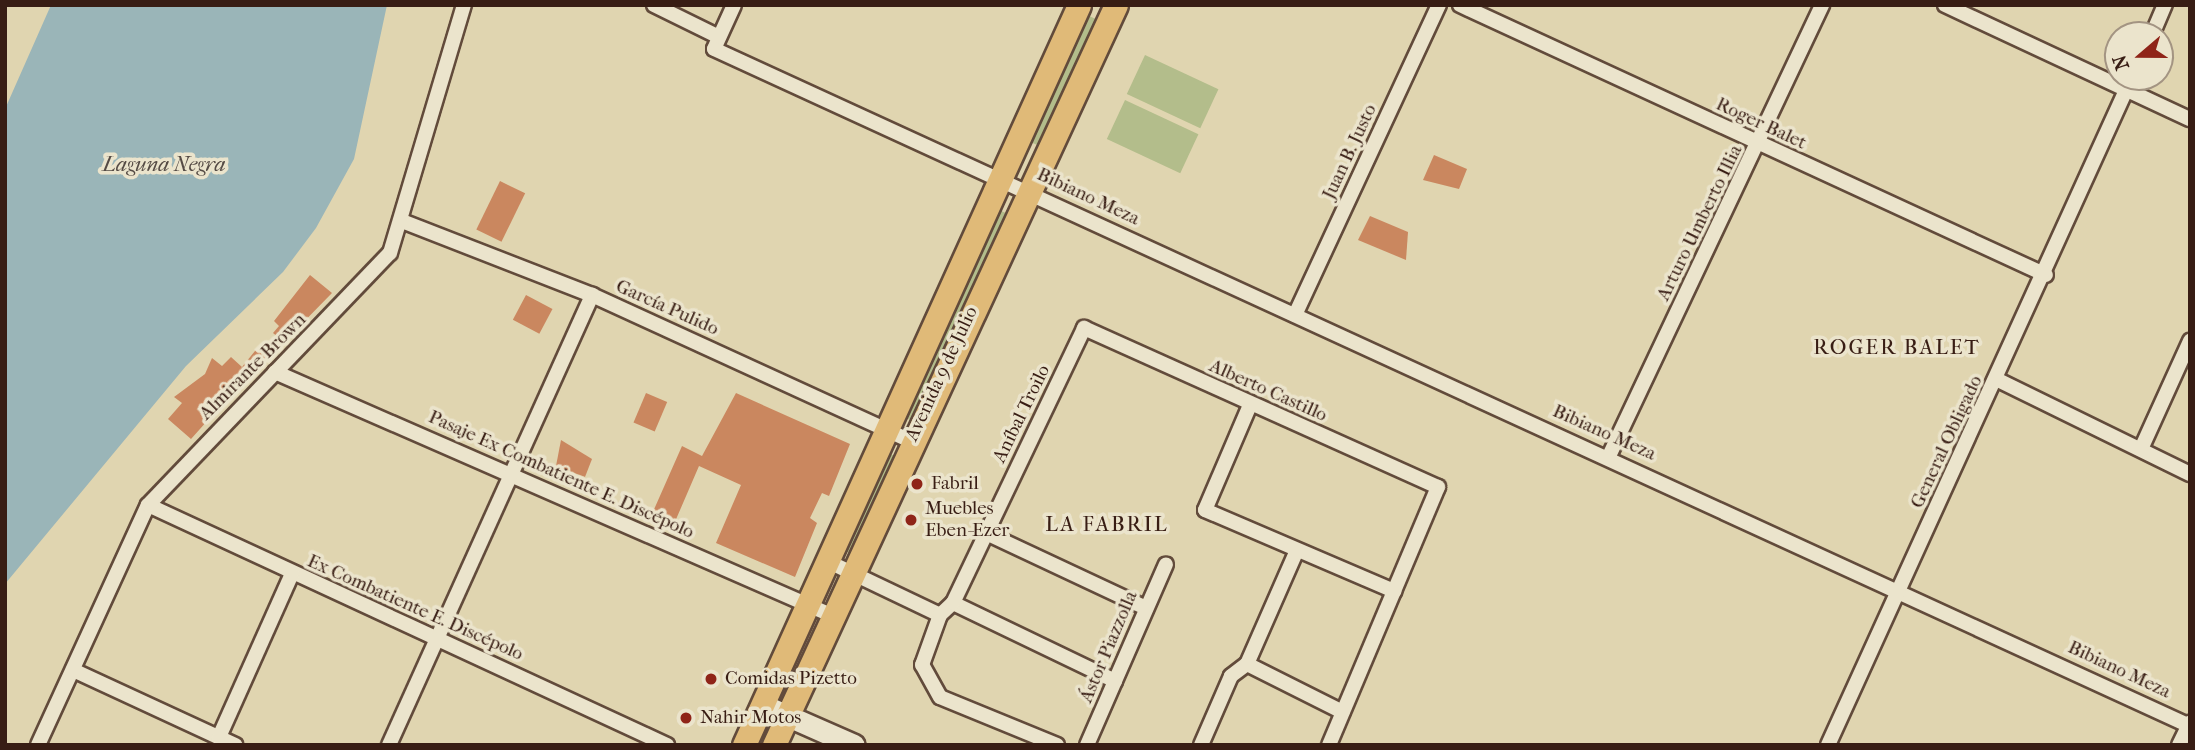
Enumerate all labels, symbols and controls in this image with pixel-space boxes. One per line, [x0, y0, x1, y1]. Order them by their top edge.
north arrow [2104, 21, 2174, 91]
text: N [2108, 52, 2134, 73]
street label: Roger Balet [1712, 93, 1810, 155]
street label: Juan B. Justo [1318, 101, 1382, 203]
street label: Arturo Umberto Illia [1652, 141, 1748, 305]
water label: Laguna Negra [103, 151, 225, 177]
street label: Bibiano Meza [1033, 163, 1143, 231]
street label: García Pulido [612, 275, 722, 341]
street label: Avenida 9 de Julio [901, 303, 983, 445]
street label: Almirante Brown [195, 309, 311, 425]
district label: ROGER BALET [1815, 334, 1979, 360]
street label: Alberto Castillo [1206, 355, 1330, 427]
street label: Aníbal Troilo [988, 361, 1056, 467]
street label: General Obligado [1906, 372, 1988, 512]
street label: Bibiano Meza [1549, 400, 1659, 466]
street label: Pasaje Ex Combatiente E. Discépolo [425, 406, 697, 544]
place label: Fabril [931, 473, 979, 495]
marker: Fabril [909, 476, 925, 492]
place label: Muebles Eben-Ezer [925, 498, 1009, 542]
district label: LA FABRIL [1046, 511, 1168, 537]
marker: Muebles Eben-Ezer [903, 512, 919, 528]
street label: Ex Combatiente E. Discépolo [304, 550, 526, 666]
street label: Ástor Piazzolla [1075, 588, 1143, 706]
street label: Bibiano Meza [2064, 636, 2174, 704]
place label: Comidas Pizetto [725, 668, 857, 690]
marker: Comidas Pizetto [703, 671, 719, 687]
place label: Nahir Motos [700, 707, 801, 729]
marker: Nahir Motos [678, 710, 694, 726]

